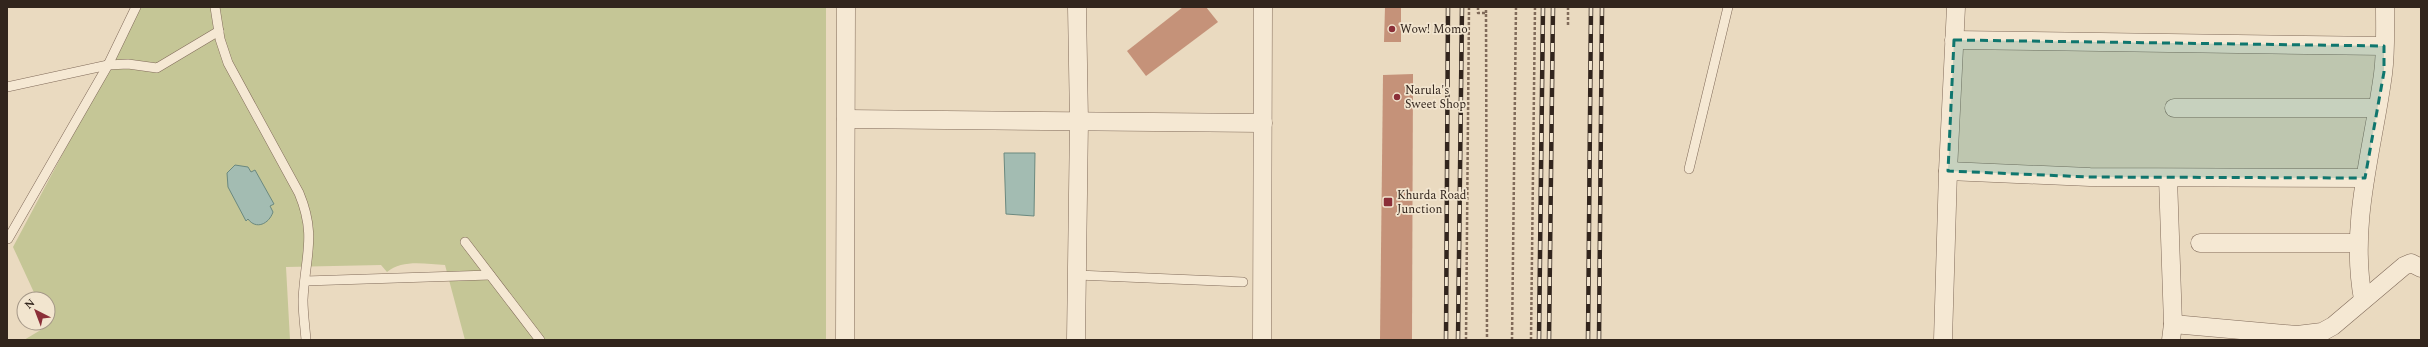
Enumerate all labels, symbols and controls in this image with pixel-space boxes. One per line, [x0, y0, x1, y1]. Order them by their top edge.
place label: Wow! Momo [1400, 20, 1468, 39]
marker: Wow! Momo [1387, 24, 1397, 34]
place label: Narula's Sweet Shop [1405, 81, 1466, 114]
marker: Narula's Sweet Shop [1392, 92, 1402, 102]
place label: Khurda Road Junction [1397, 186, 1467, 219]
marker: Khurda Road Junction [1382, 196, 1394, 208]
north arrow [16, 291, 56, 331]
text: N [21, 295, 39, 313]

